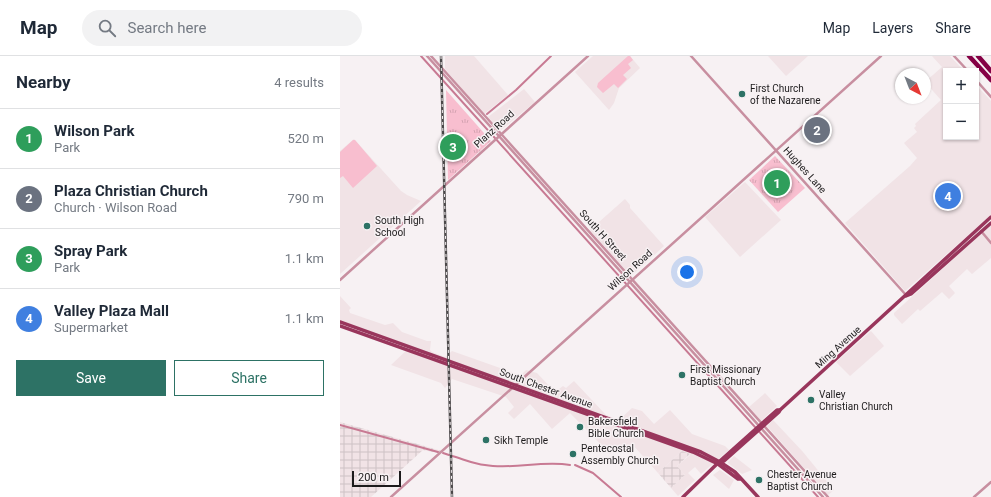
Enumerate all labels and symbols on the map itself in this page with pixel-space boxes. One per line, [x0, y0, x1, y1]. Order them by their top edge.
north arrow [895, 68, 931, 104]
place label: First Church of the Nazarene [750, 83, 821, 106]
marker: First Church of the Nazarene [737, 89, 747, 99]
street label: Planz Road [472, 108, 516, 150]
pin: 2 [804, 115, 830, 145]
pin: 3 [440, 132, 466, 162]
street label: Hughes Lane [781, 145, 829, 195]
pin: 1 [764, 168, 790, 198]
pin: 4 [935, 181, 961, 211]
street label: South H Street [577, 207, 629, 263]
place label: South High School [375, 215, 424, 238]
marker: South High School [362, 221, 372, 231]
street label: Wilson Road [606, 247, 654, 293]
your location [677, 262, 697, 282]
street label: Ming Avenue [813, 324, 863, 370]
place label: First Missionary Baptist Church [690, 364, 761, 387]
street label: South Chester Avenue [498, 366, 594, 410]
marker: First Missionary Baptist Church [677, 370, 687, 380]
place label: Valley Christian Church [819, 389, 893, 412]
marker: Valley Christian Church [806, 395, 816, 405]
place label: Bakersfield Bible Church [588, 416, 644, 439]
marker: Bakersfield Bible Church [575, 422, 585, 432]
marker: Sikh Temple [481, 435, 491, 445]
place label: Sikh Temple [494, 435, 548, 446]
place label: Pentecostal Assembly Church [581, 443, 659, 466]
marker: Pentecostal Assembly Church [568, 449, 578, 459]
scale bar [352, 469, 401, 488]
place label: Chester Avenue Baptist Church [767, 469, 837, 492]
marker: Chester Avenue Baptist Church [754, 475, 764, 485]

